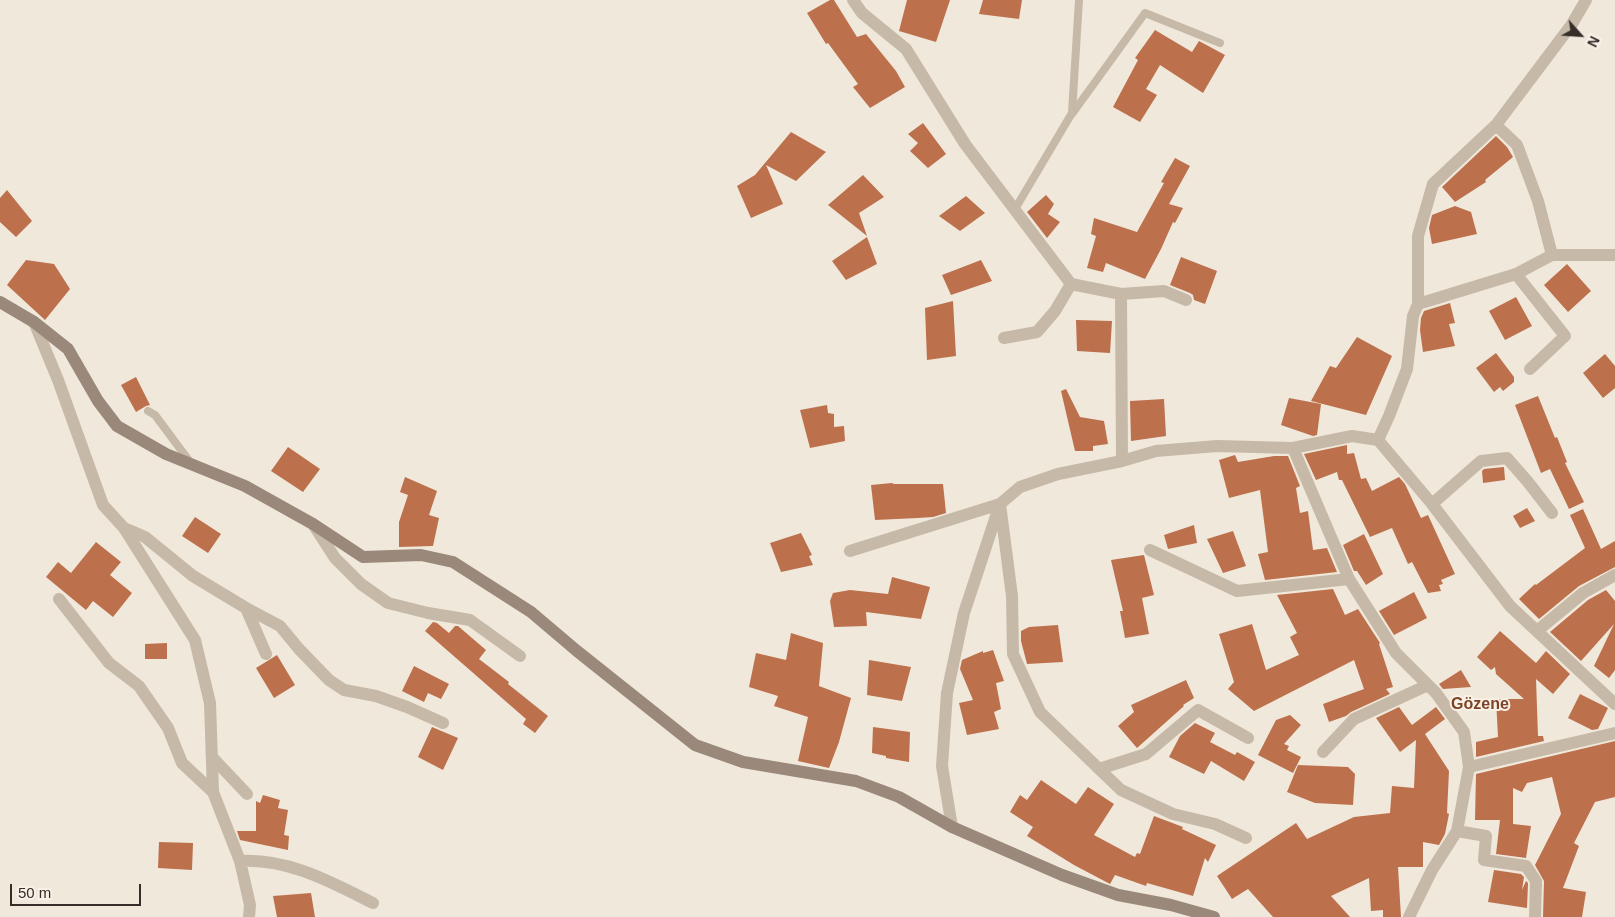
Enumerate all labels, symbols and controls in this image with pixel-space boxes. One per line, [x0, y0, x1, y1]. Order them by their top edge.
north arrow [1555, 10, 1605, 60]
text: N [1584, 34, 1603, 50]
district label: Gözene [1451, 695, 1509, 715]
scale bar [12, 874, 144, 906]
text: 50 m [18, 884, 51, 901]

